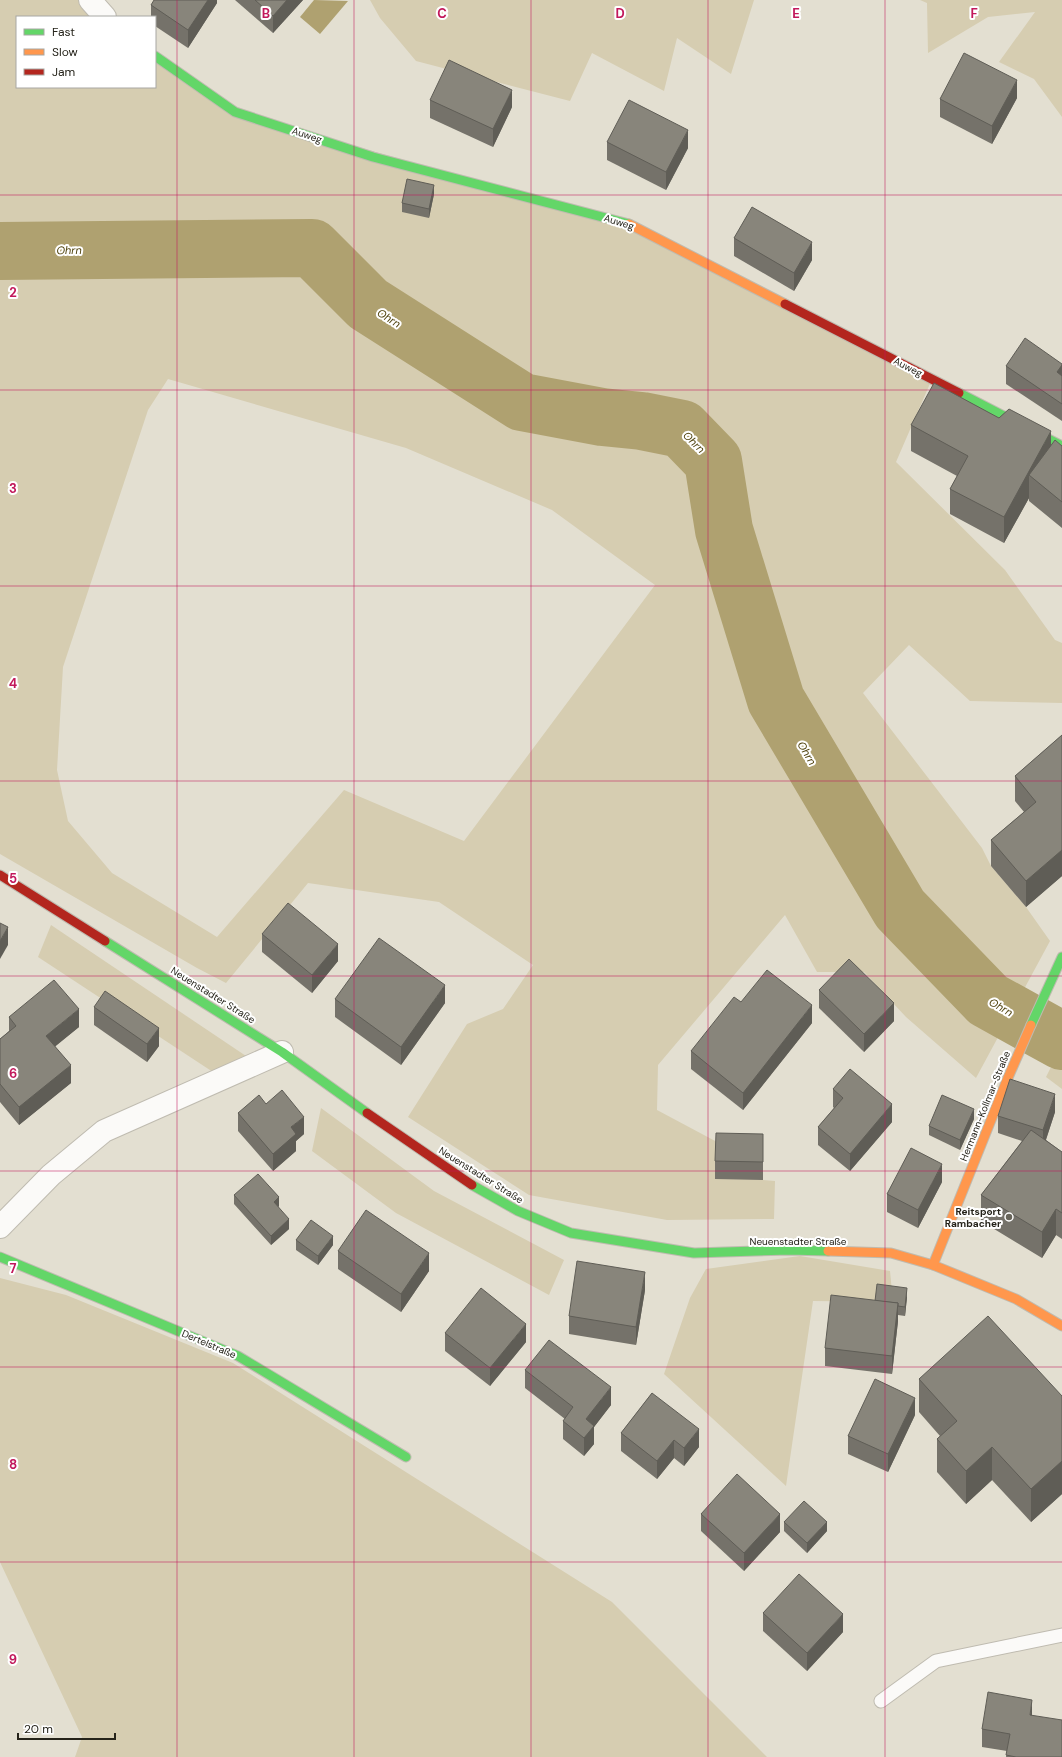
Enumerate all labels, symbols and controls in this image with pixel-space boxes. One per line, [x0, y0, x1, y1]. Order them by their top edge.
text: B [262, 5, 270, 22]
text: C [437, 5, 447, 22]
text: D [615, 5, 625, 22]
text: E [792, 5, 800, 22]
text: F [970, 5, 978, 22]
legend [16, 16, 156, 88]
text: Fast [52, 24, 75, 40]
text: Slow [52, 44, 78, 60]
text: Jam [52, 64, 75, 80]
street label: Auweg [290, 124, 324, 146]
street label: Auweg [602, 211, 636, 233]
water label: Ohrn [56, 243, 82, 257]
text: 2 [9, 284, 17, 301]
water label: Ohrn [375, 305, 403, 331]
street label: Auweg [891, 354, 925, 380]
water label: Ohrn [680, 428, 708, 456]
text: 3 [9, 480, 17, 497]
text: 4 [9, 675, 17, 692]
water label: Ohrn [794, 739, 820, 767]
text: 5 [9, 870, 17, 887]
street label: Neuenstadter Straße [168, 964, 258, 1026]
water label: Ohrn [987, 995, 1015, 1019]
street label: Hermann-Kollmar-Straße [957, 1049, 1013, 1163]
text: 6 [9, 1065, 17, 1082]
street label: Neuenstadter Straße [436, 1144, 526, 1206]
place label: Reitsport Rambacher [945, 1205, 1001, 1230]
marker: Reitsport Rambacher [1004, 1212, 1014, 1222]
street label: Neuenstadter Straße [750, 1235, 847, 1248]
text: 7 [10, 1260, 17, 1277]
street label: Dertelstraße [180, 1327, 239, 1361]
text: 8 [9, 1456, 17, 1473]
text: 9 [9, 1651, 17, 1668]
scale bar [18, 1715, 115, 1741]
text: 20 m [24, 1721, 53, 1737]

